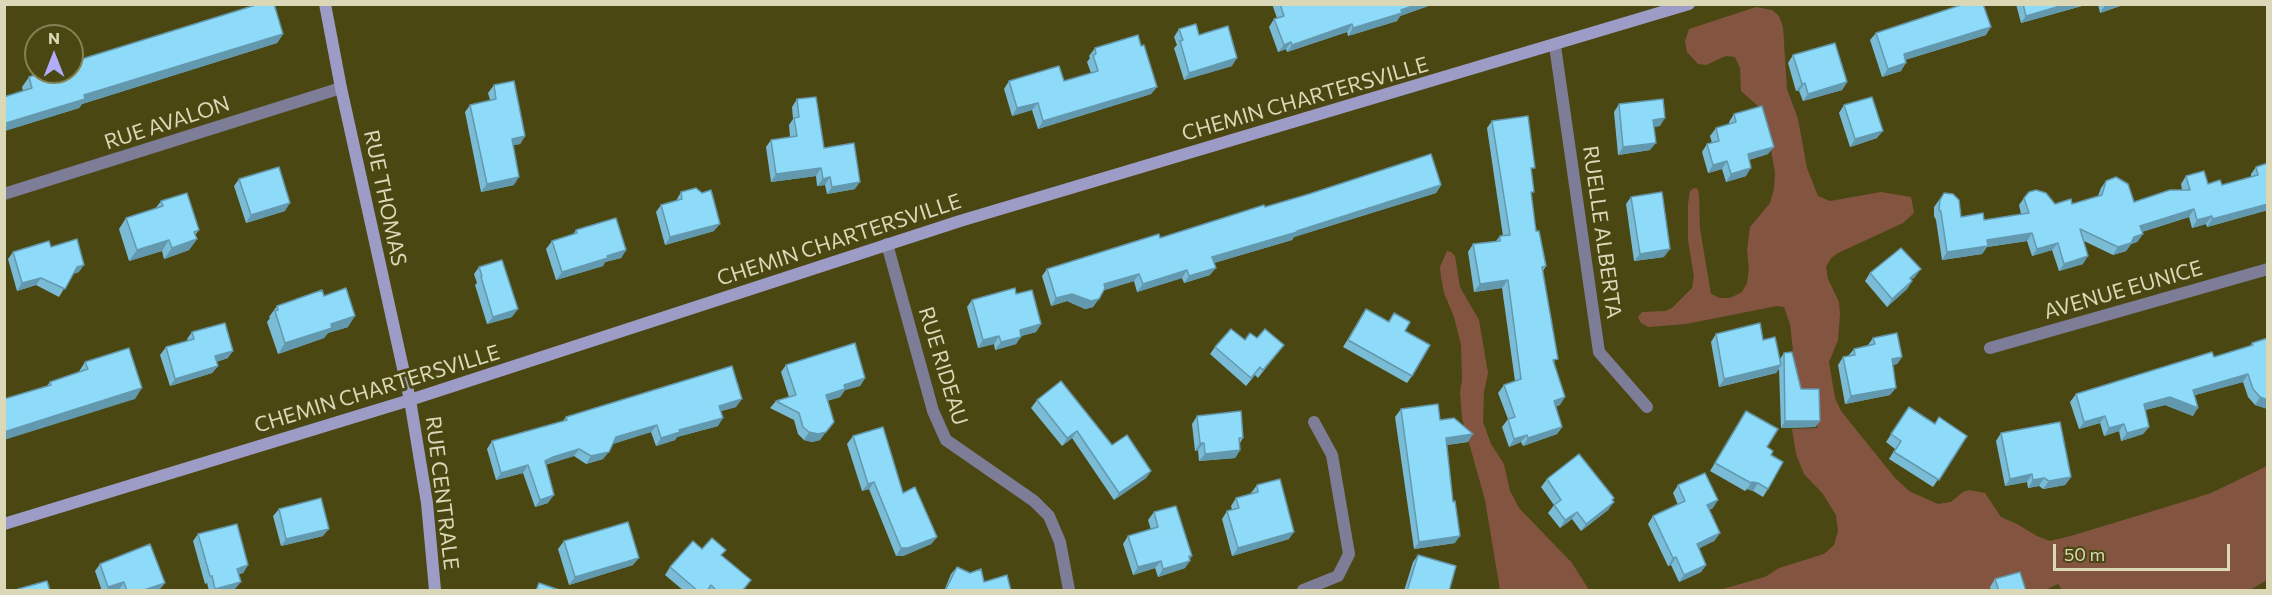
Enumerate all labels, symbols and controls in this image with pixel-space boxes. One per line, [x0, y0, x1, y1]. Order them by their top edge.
north arrow [24, 24, 84, 84]
text: N [48, 28, 60, 47]
street label: CHEMIN CHARTERSVILLE [1179, 52, 1431, 146]
street label: RUE AVALON [101, 91, 233, 155]
street label: RUE THOMAS [358, 128, 412, 268]
street label: RUELLE ALBERTA [1577, 144, 1627, 320]
street label: CHEMIN CHARTERSVILLE [714, 189, 964, 291]
street label: AVENUE EUNICE [2041, 255, 2205, 325]
street label: RUE RIDEAU [913, 304, 973, 428]
street label: CHEMIN CHARTERSVILLE [251, 340, 503, 438]
street label: RUE CENTRALE [420, 415, 464, 571]
scale bar [2056, 532, 2233, 570]
text: 50 m [2064, 543, 2105, 565]

